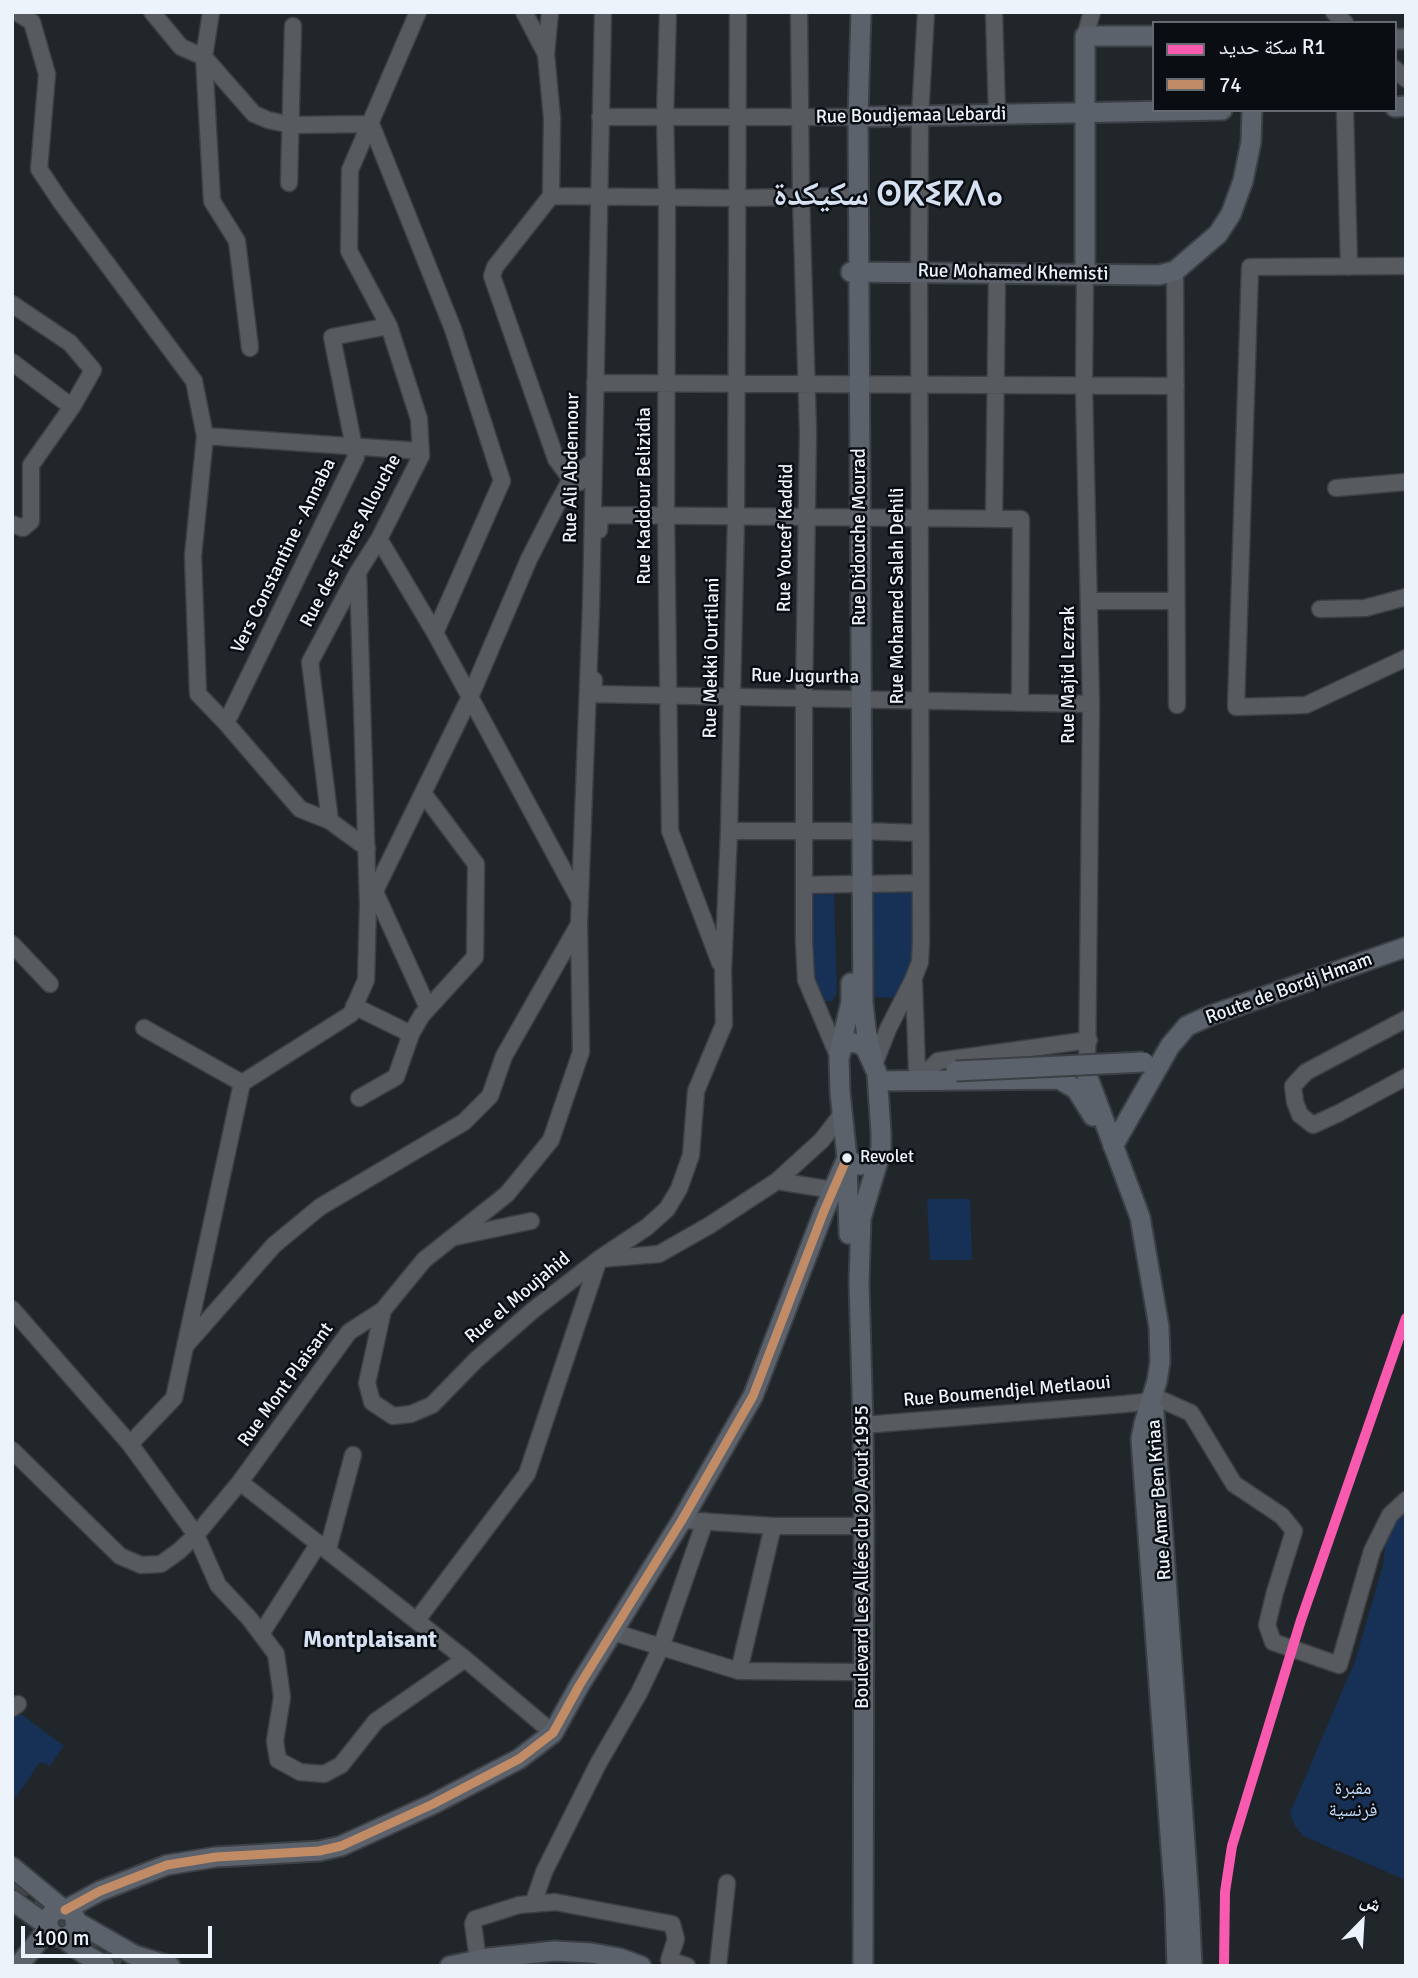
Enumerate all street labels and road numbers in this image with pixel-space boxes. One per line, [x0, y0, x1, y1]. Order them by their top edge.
street label: Rue Boudjemaa Lebardi [815, 103, 1007, 129]
street label: Rue Mohamed Khemisti [917, 260, 1109, 286]
street label: Rue Ali Abdennour [559, 393, 585, 543]
street label: Rue Kaddour Belizidia [634, 407, 656, 585]
street label: Rue Didouche Mourad [849, 448, 871, 626]
street label: Rue des Frères Allouche [296, 451, 406, 631]
street label: Vers Constantine - Annaba [227, 455, 341, 657]
street label: Rue Youcef Kaddid [773, 463, 799, 613]
street label: Rue Mohamed Salah Dehili [887, 487, 909, 705]
street label: Rue Mekki Ourtilani [699, 577, 725, 739]
street label: Rue Majid Lezrak [1058, 606, 1080, 744]
street label: Rue Jugurtha [751, 665, 859, 689]
street label: Route de Bordj Hmam [1203, 948, 1375, 1030]
street label: Rue el Moujahid [461, 1247, 575, 1349]
street label: Rue Mont Plaisant [233, 1319, 339, 1451]
street label: Rue Boumendjel Metlaoui [902, 1372, 1112, 1412]
street label: Boulevard Les Allées du 20 Aout 1955 [852, 1405, 874, 1709]
street label: Rue Amar Ben Kriaa [1143, 1419, 1177, 1581]

